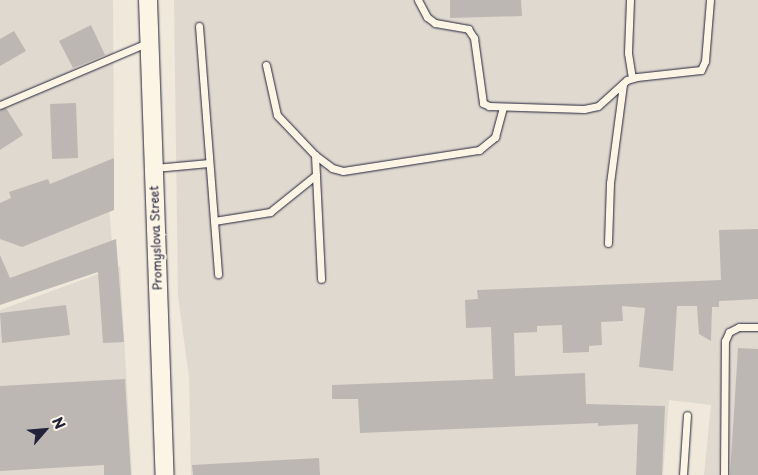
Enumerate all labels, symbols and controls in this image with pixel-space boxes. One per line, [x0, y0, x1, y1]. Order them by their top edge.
street label: Promyslova Street [147, 185, 165, 291]
north arrow [20, 405, 70, 455]
text: N [47, 413, 71, 433]

